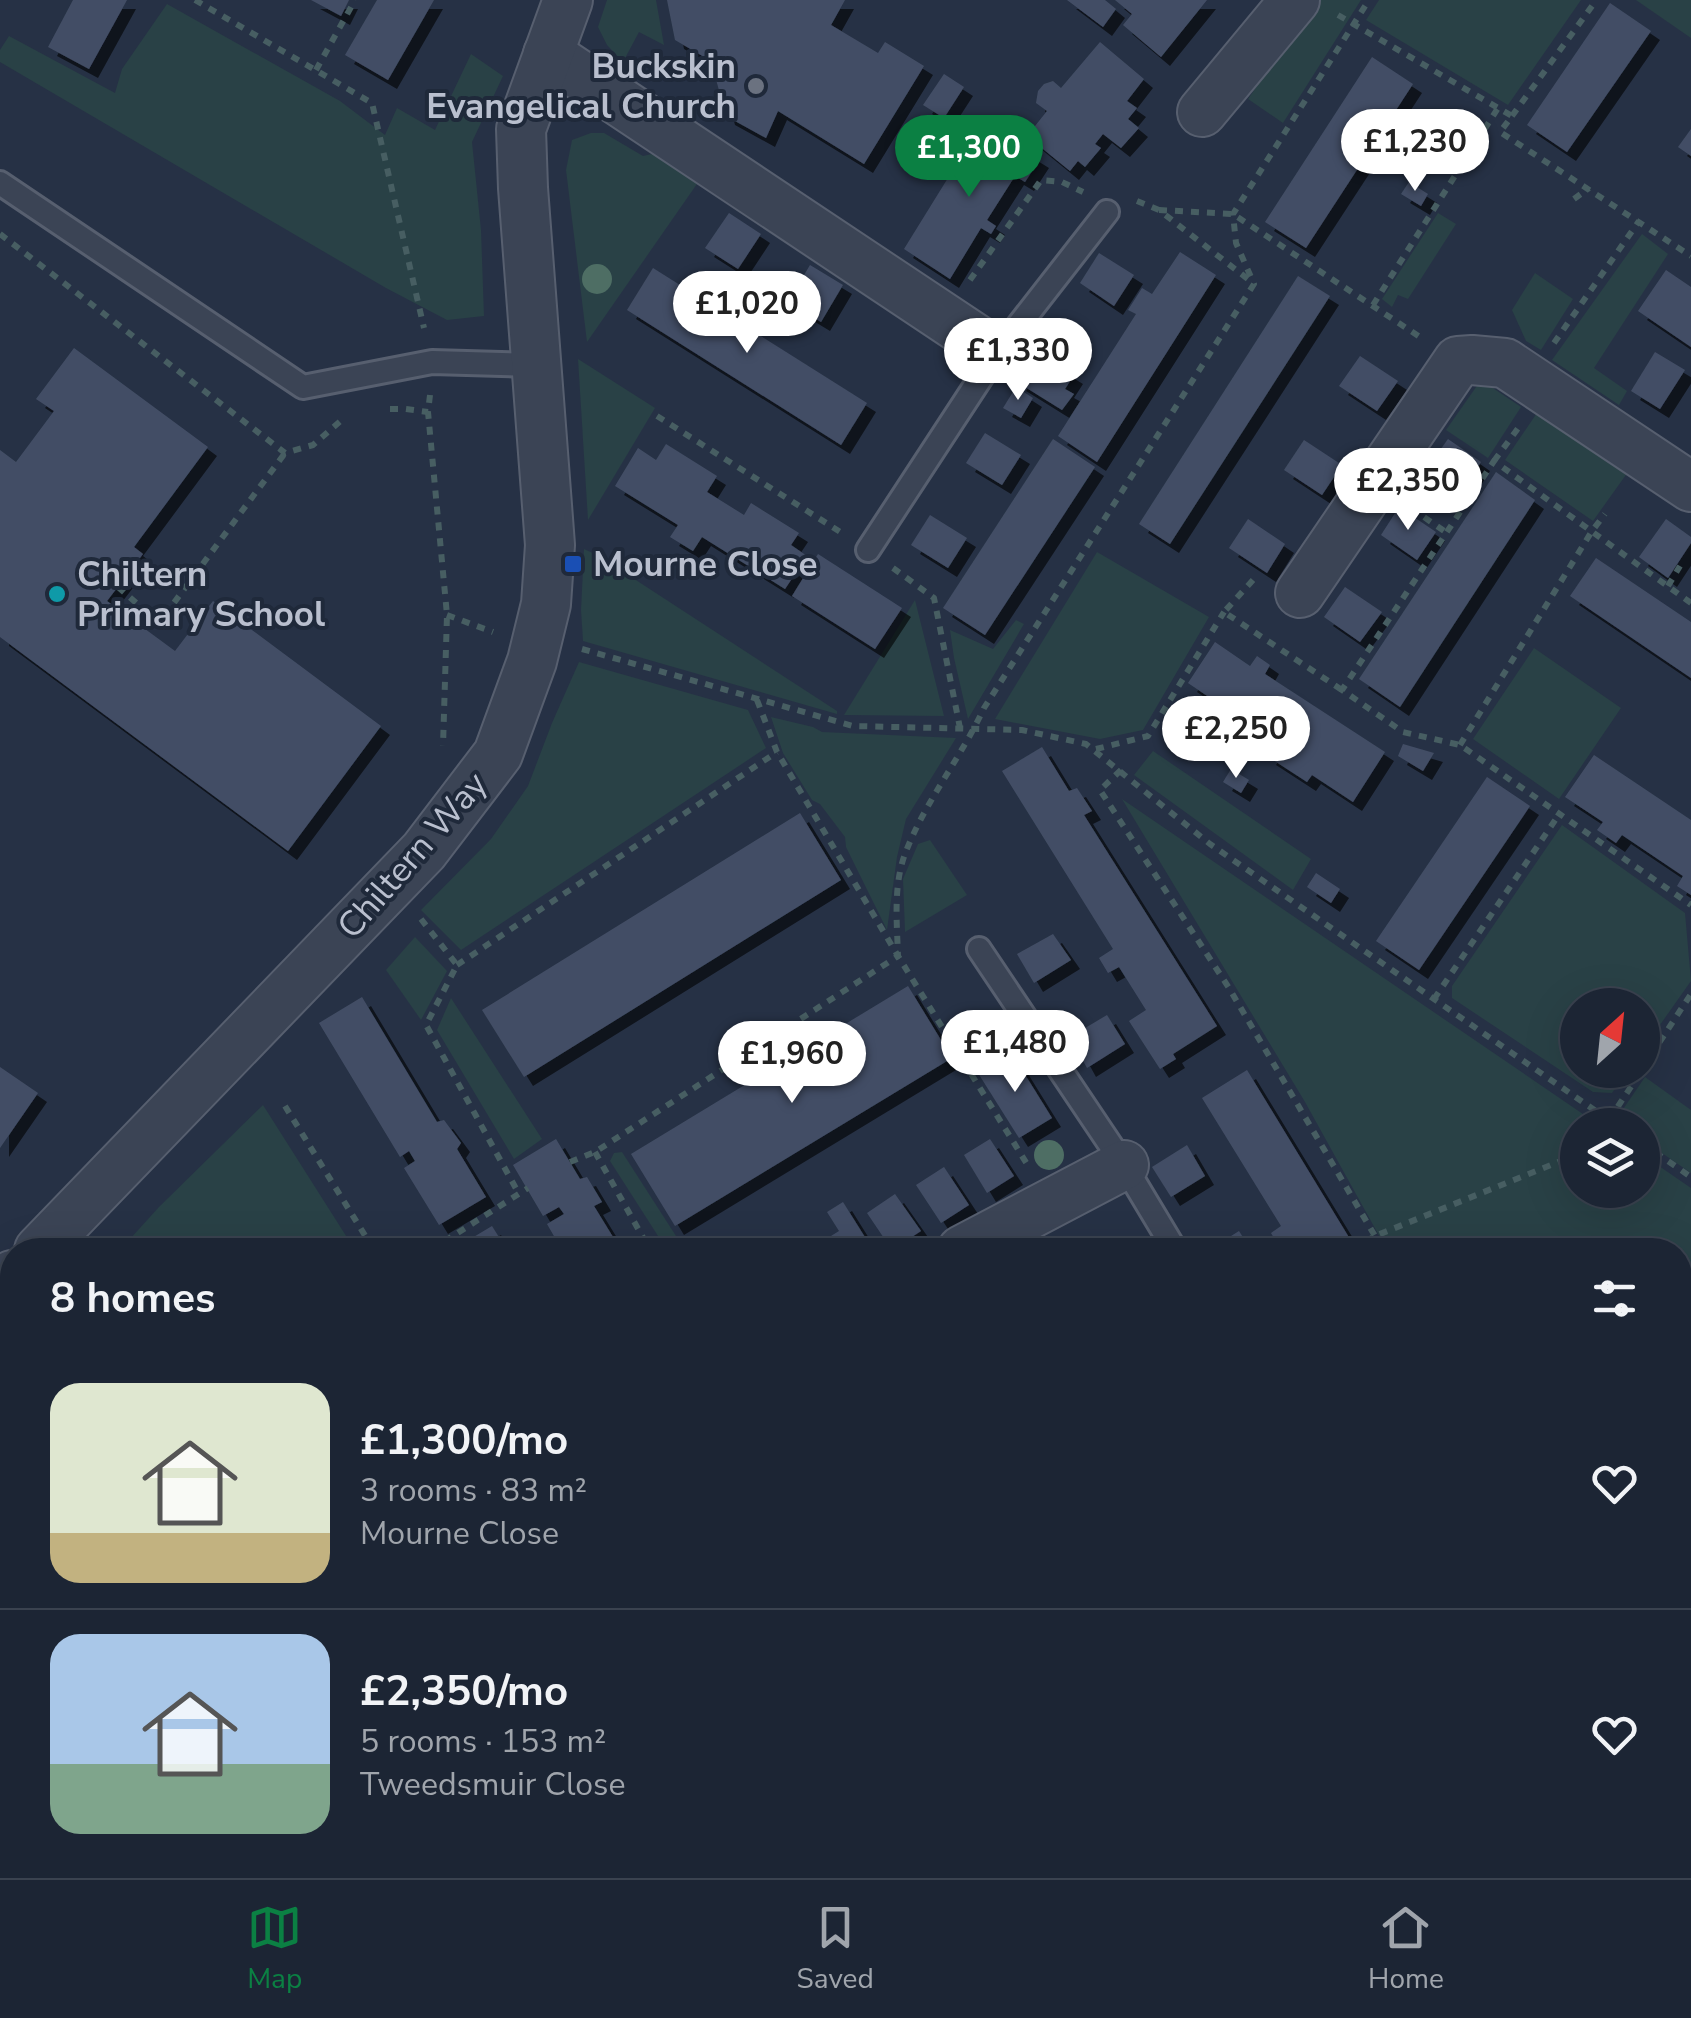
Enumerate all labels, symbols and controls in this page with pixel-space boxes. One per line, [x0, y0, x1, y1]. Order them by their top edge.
place label: Buckskin Evangelical Church [426, 43, 736, 130]
marker: Buckskin Evangelical Church [745, 75, 767, 97]
pin: £1,230 [1334, 109, 1496, 194]
pin: £1,300 [888, 115, 1050, 200]
text: £1,230 [1363, 120, 1467, 163]
text: £1,300 [917, 126, 1021, 169]
pin: £1,020 [666, 271, 828, 356]
text: £1,020 [695, 282, 799, 325]
pin: £1,330 [937, 318, 1099, 403]
text: £1,330 [966, 329, 1070, 372]
pin: £2,350 [1327, 448, 1489, 533]
text: £2,350 [1356, 459, 1460, 502]
place label: Mourne Close [593, 541, 817, 588]
place label: Chiltern Primary School [77, 551, 325, 638]
marker: Mourne Close [562, 553, 584, 575]
marker: Chiltern Primary School [46, 583, 68, 605]
pin: £2,250 [1155, 696, 1317, 781]
text: £2,250 [1184, 707, 1288, 750]
street label: Chiltern Way [327, 762, 498, 949]
north arrow [1560, 988, 1660, 1088]
map controls [1560, 988, 1660, 1208]
pin: £1,480 [934, 1010, 1096, 1095]
pin: £1,960 [711, 1021, 873, 1106]
text: £1,480 [963, 1021, 1067, 1064]
text: £1,960 [740, 1032, 844, 1075]
button: layers [1560, 1108, 1660, 1208]
text: 8 homes [50, 1270, 215, 1327]
icon: filters [1587, 1271, 1642, 1326]
text: £1,300/mo [360, 1412, 568, 1469]
icon: home [130, 1423, 250, 1543]
icon: heart [1587, 1456, 1642, 1511]
text: 3 rooms · 83 m² [360, 1469, 587, 1512]
text: Mourne Close [360, 1512, 559, 1555]
text: £2,350/mo [360, 1663, 568, 1720]
icon: home [130, 1674, 250, 1794]
icon: heart [1587, 1707, 1642, 1762]
text: 5 rooms · 153 m² [360, 1720, 606, 1763]
text: Tweedsmuir Close [360, 1763, 625, 1806]
tab: Map [247, 1900, 302, 1998]
tab: Saved [796, 1900, 874, 1998]
tab: Home [1368, 1900, 1444, 1998]

